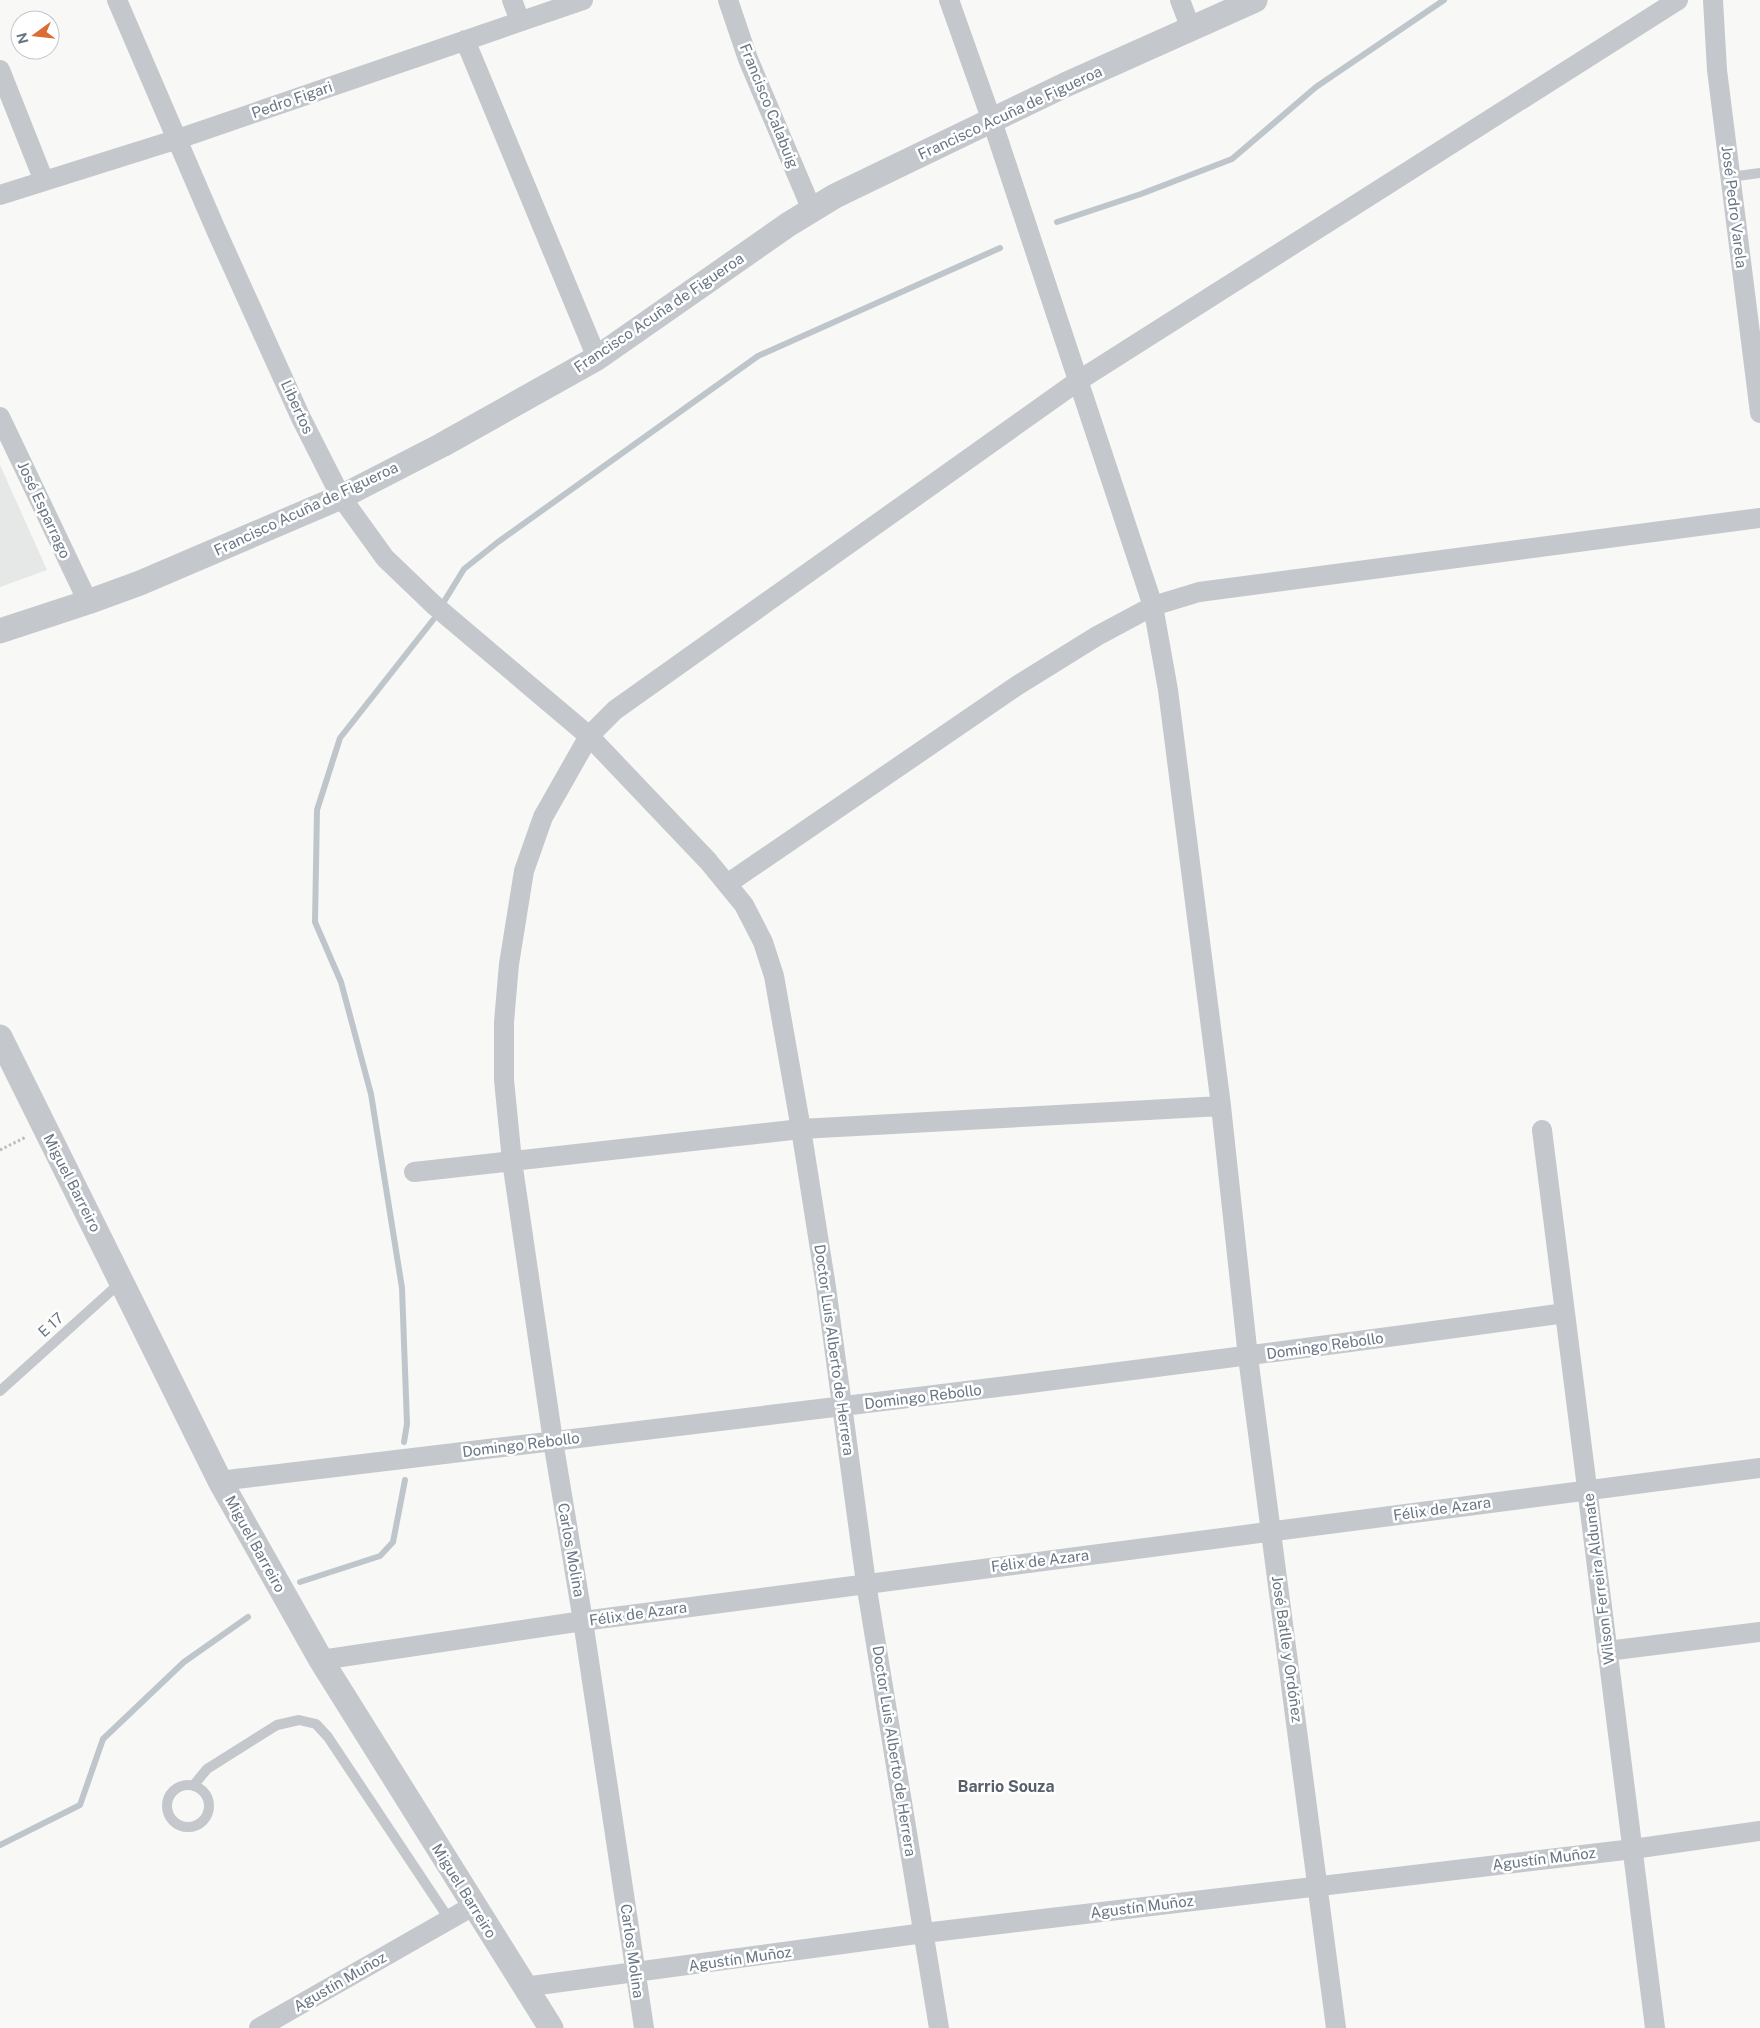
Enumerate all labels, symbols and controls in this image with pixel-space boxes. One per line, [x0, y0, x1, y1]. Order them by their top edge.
north arrow [10, 10, 60, 60]
text: N [13, 31, 32, 46]
street label: Francisco Calabuig [737, 41, 802, 171]
street label: Francisco Acuña de Figueroa [915, 62, 1104, 163]
street label: Pedro Figari [249, 78, 334, 121]
street label: José Pedro Varela [1719, 145, 1750, 269]
street label: Francisco Acuña de Figueroa [571, 249, 747, 376]
street label: Libertos [278, 377, 317, 436]
street label: Francisco Acuña de Figueroa [211, 458, 400, 559]
street label: José Esparrago [15, 459, 74, 561]
street label: Miguel Barreiro [40, 1131, 105, 1235]
street label: Doctor Luis Alberto de Herrera [811, 1243, 858, 1457]
street label: E 17 [35, 1309, 67, 1340]
street label: Domingo Rebollo [1265, 1329, 1385, 1362]
street label: Domingo Rebollo [863, 1381, 983, 1412]
street label: Domingo Rebollo [461, 1429, 581, 1460]
street label: Miguel Barreiro [222, 1492, 289, 1595]
street label: Wilson Ferreira Aldunate [1580, 1492, 1617, 1666]
street label: Félix de Azara [1392, 1493, 1492, 1524]
street label: Carlos Molina [555, 1502, 588, 1598]
street label: Félix de Azara [990, 1546, 1090, 1575]
street label: José Batlle y Ordóñez [1269, 1574, 1306, 1723]
street label: Félix de Azara [588, 1598, 688, 1629]
street label: Doctor Luis Alberto de Herrera [869, 1644, 920, 1858]
district label: Barrio Souza [957, 1777, 1055, 1796]
street label: Miguel Barreiro [429, 1840, 500, 1941]
street label: Agustín Muñoz [1491, 1844, 1596, 1873]
street label: Agustín Muñoz [1089, 1892, 1194, 1921]
street label: Carlos Molina [617, 1903, 648, 1999]
street label: Agustín Muñoz [687, 1943, 792, 1974]
street label: Agustín Muñoz [291, 1948, 389, 2015]

